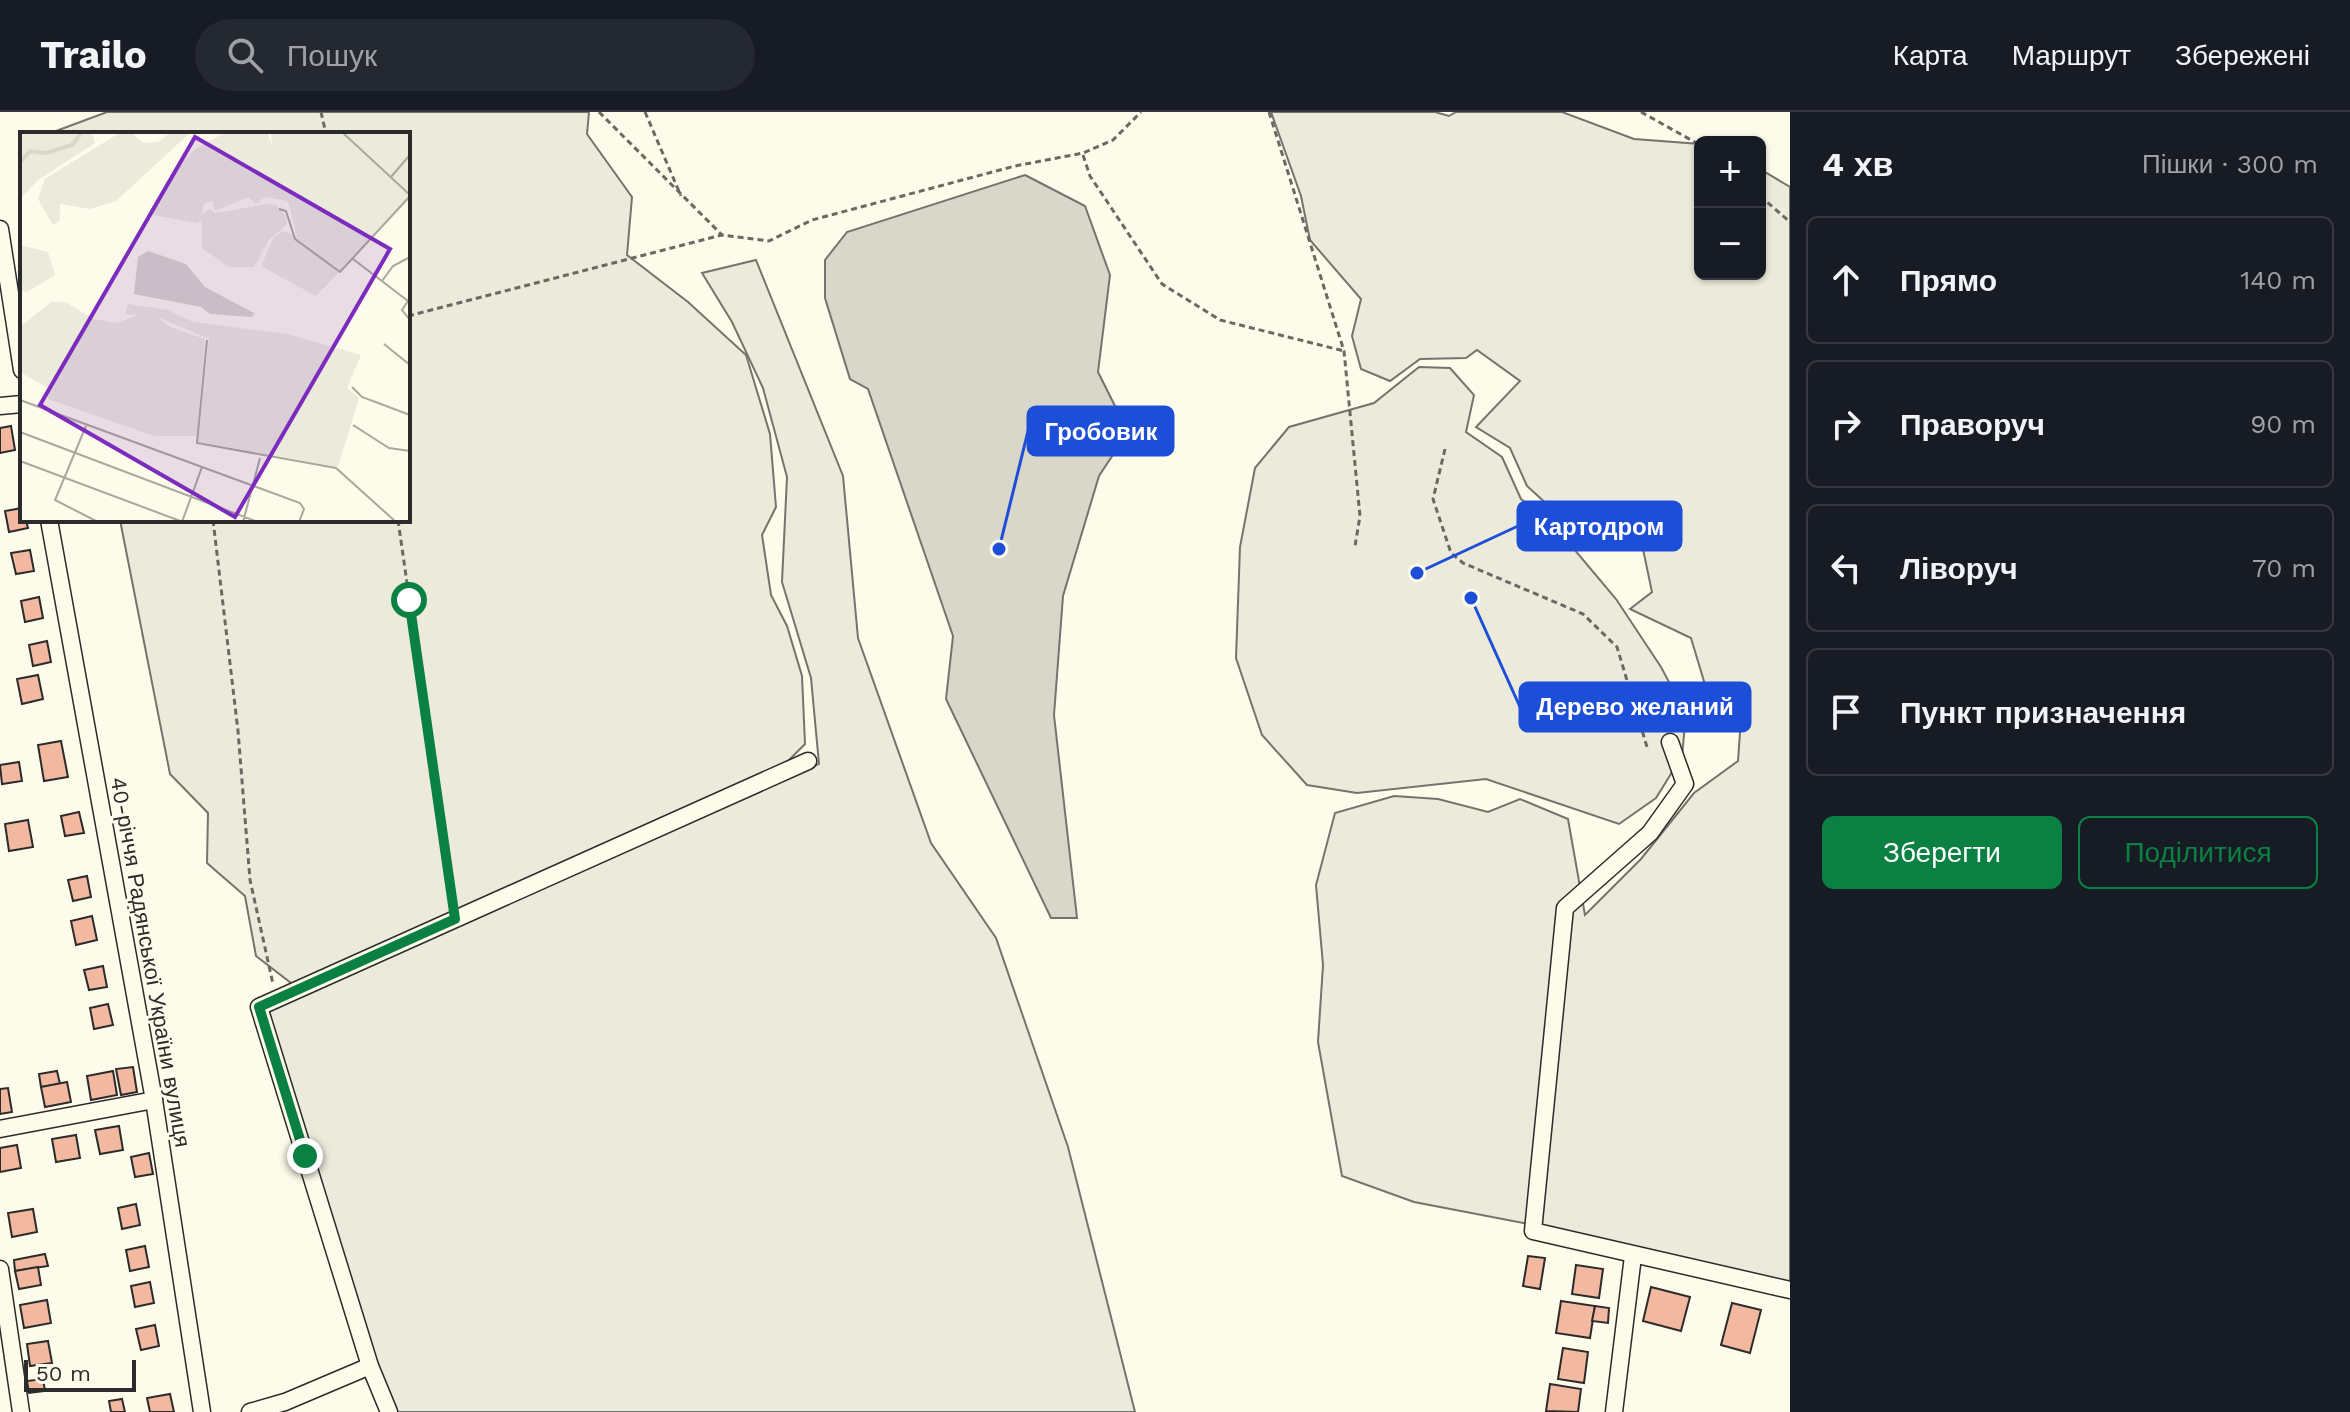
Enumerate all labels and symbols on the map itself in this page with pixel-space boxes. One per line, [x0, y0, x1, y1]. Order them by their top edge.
inset map [20, 132, 410, 522]
callout: Гробовик [1028, 407, 1173, 455]
text: Гробовик [1044, 418, 1158, 446]
callout: Картодром [1518, 502, 1681, 550]
text: Картодром [1534, 513, 1664, 541]
route start [391, 582, 427, 618]
callout: Дерево желаний [1520, 683, 1750, 731]
text: Дерево желаний [1536, 693, 1734, 721]
street label: 40-річчя Радянської України вулиця [106, 775, 195, 1149]
route end [287, 1138, 323, 1174]
scale bar [24, 1356, 136, 1392]

